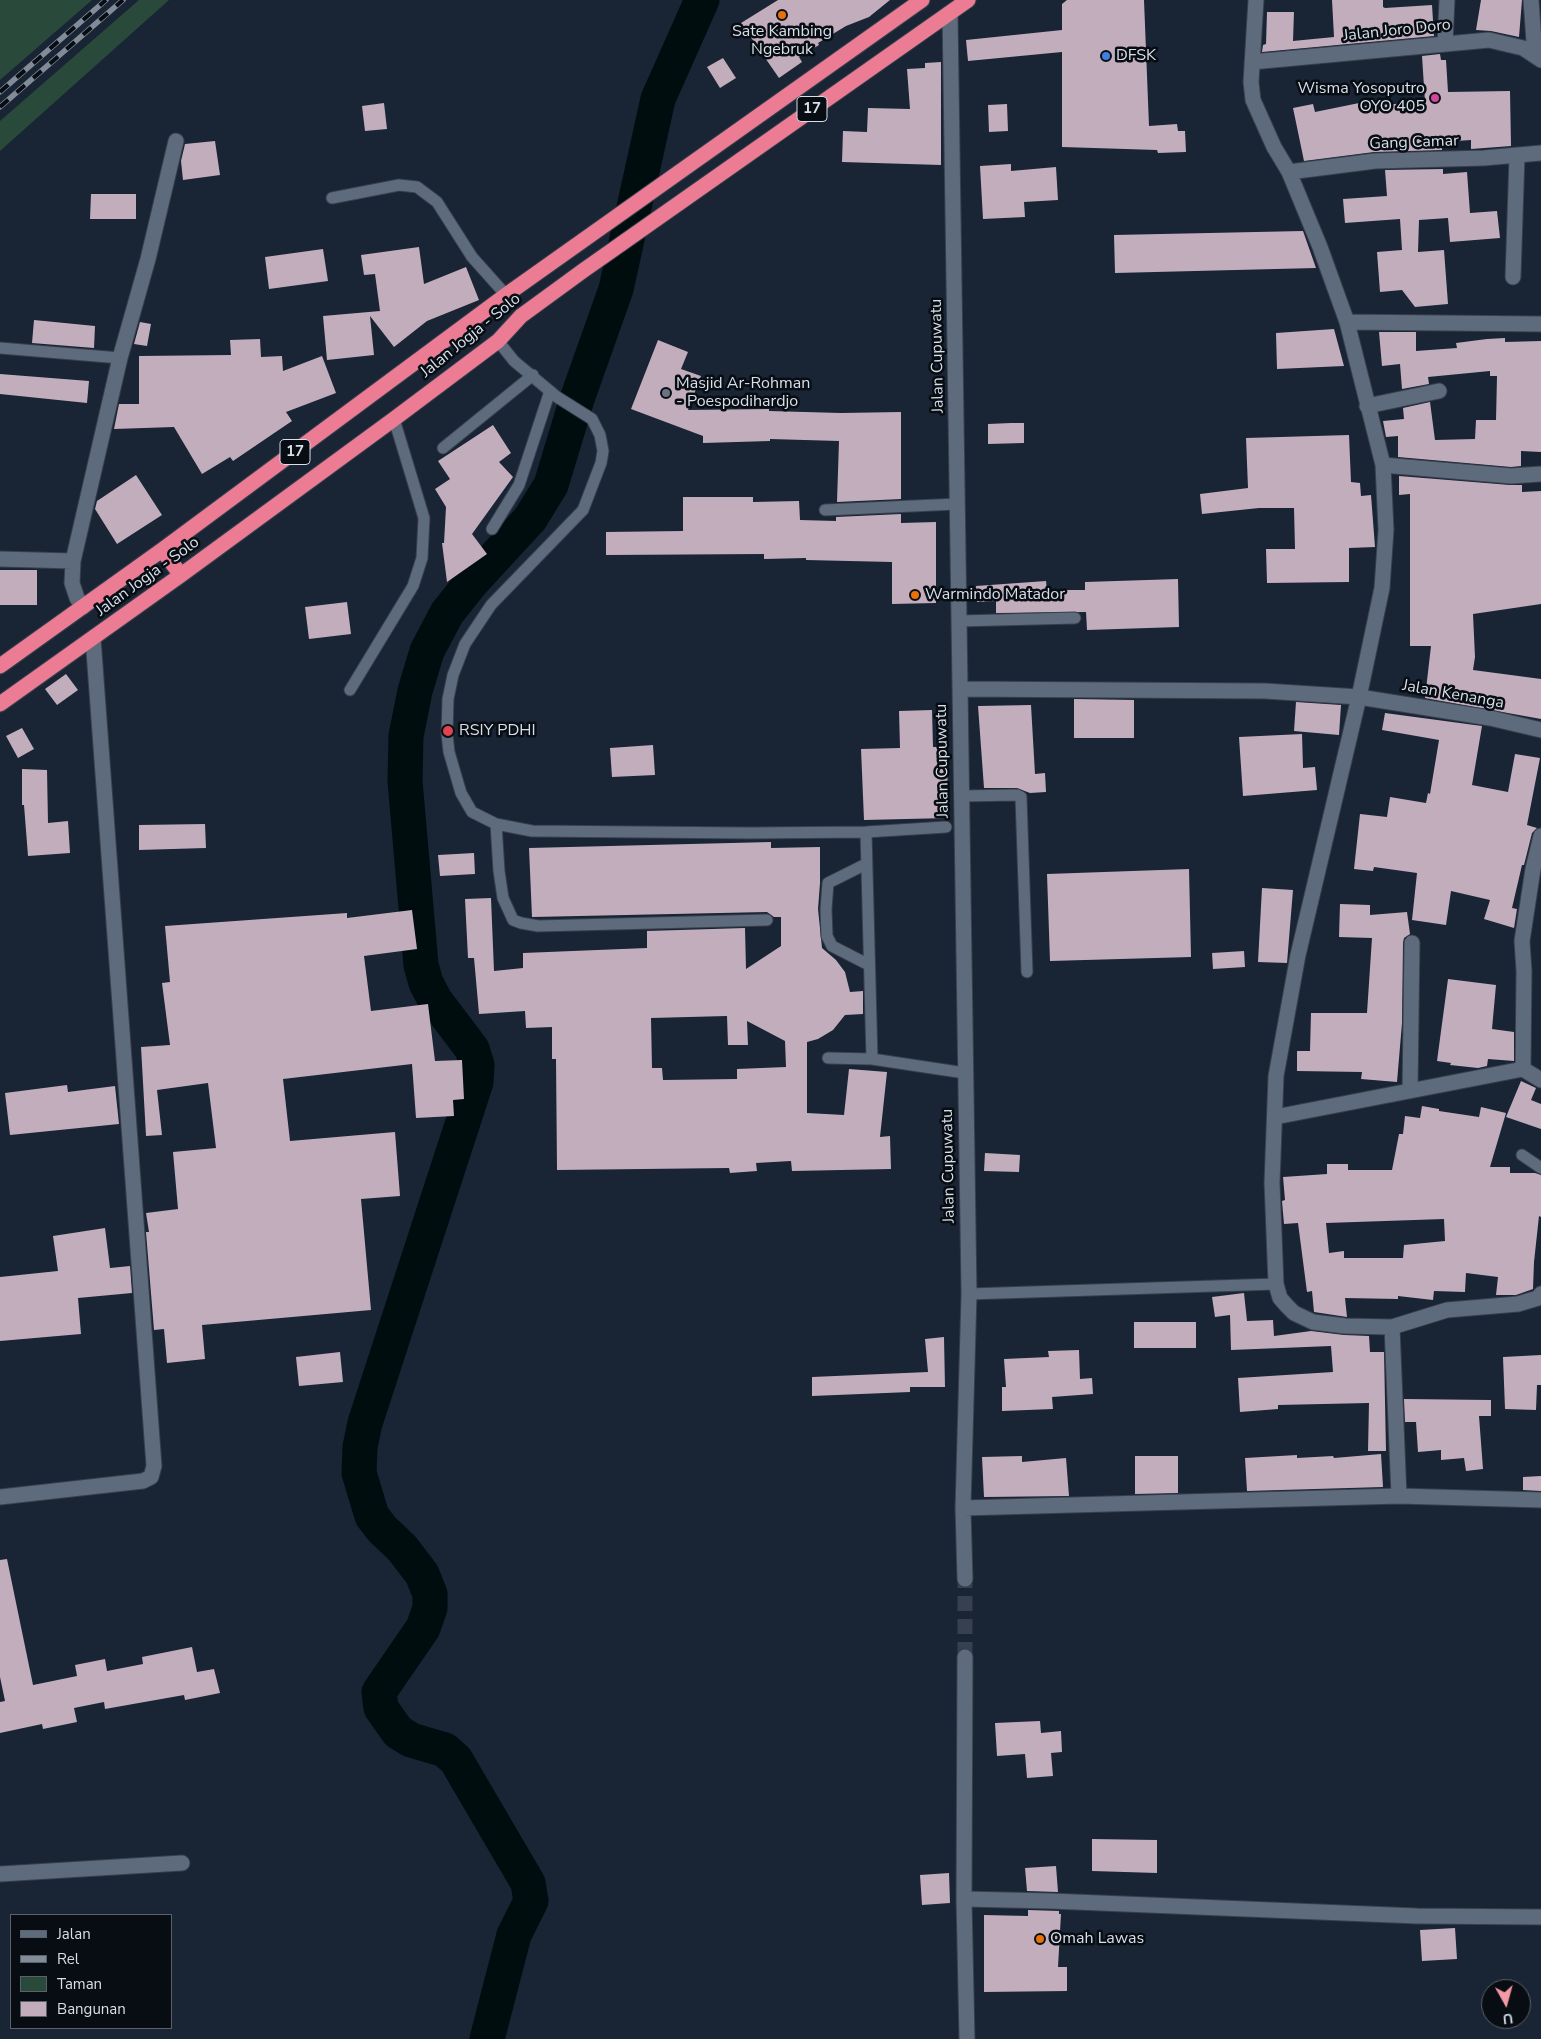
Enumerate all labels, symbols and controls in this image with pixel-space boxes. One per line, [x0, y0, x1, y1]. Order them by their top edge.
marker: Sate Kambing Ngebruk [776, 9, 788, 21]
street label: Jalan Joro Doro [1342, 16, 1452, 46]
place label: Sate Kambing Ngebruk [732, 22, 832, 60]
place label: DFSK [1116, 46, 1156, 66]
marker: DFSK [1100, 50, 1112, 62]
place label: Wisma Yosoputro OYO 405 [1297, 79, 1425, 117]
marker: Wisma Yosoputro OYO 405 [1429, 92, 1441, 104]
road number: 17 [797, 96, 827, 122]
street label: Gang Camar [1369, 132, 1459, 154]
street label: Jalan Jogja - Solo [417, 290, 525, 382]
street label: Jalan Cupuwatu [927, 299, 949, 413]
place label: Masjid Ar-Rohman - Poespodihardjo [676, 374, 810, 412]
marker: Masjid Ar-Rohman - Poespodihardjo [660, 387, 672, 399]
road number: 17 [280, 440, 310, 464]
street label: Jalan Jogja - Solo [93, 533, 203, 621]
place label: Warmindo Matador [925, 585, 1065, 605]
marker: Warmindo Matador [909, 589, 921, 601]
street label: Jalan Kenanga [1401, 677, 1505, 713]
street label: Jalan Cupuwatu [932, 704, 954, 818]
place label: RSIY PDHI [459, 721, 536, 741]
marker: RSIY PDHI [441, 724, 455, 738]
street label: Jalan Cupuwatu [938, 1109, 960, 1223]
legend [10, 1914, 172, 2029]
text: Jalan [57, 1924, 91, 1944]
place label: Omah Lawas [1050, 1929, 1144, 1949]
marker: Omah Lawas [1034, 1933, 1046, 1945]
text: Rel [57, 1949, 79, 1969]
text: Taman [57, 1974, 102, 1994]
north arrow [1481, 1979, 1531, 2029]
text: Bangunan [57, 1999, 126, 2019]
text: U [1501, 2008, 1514, 2028]

